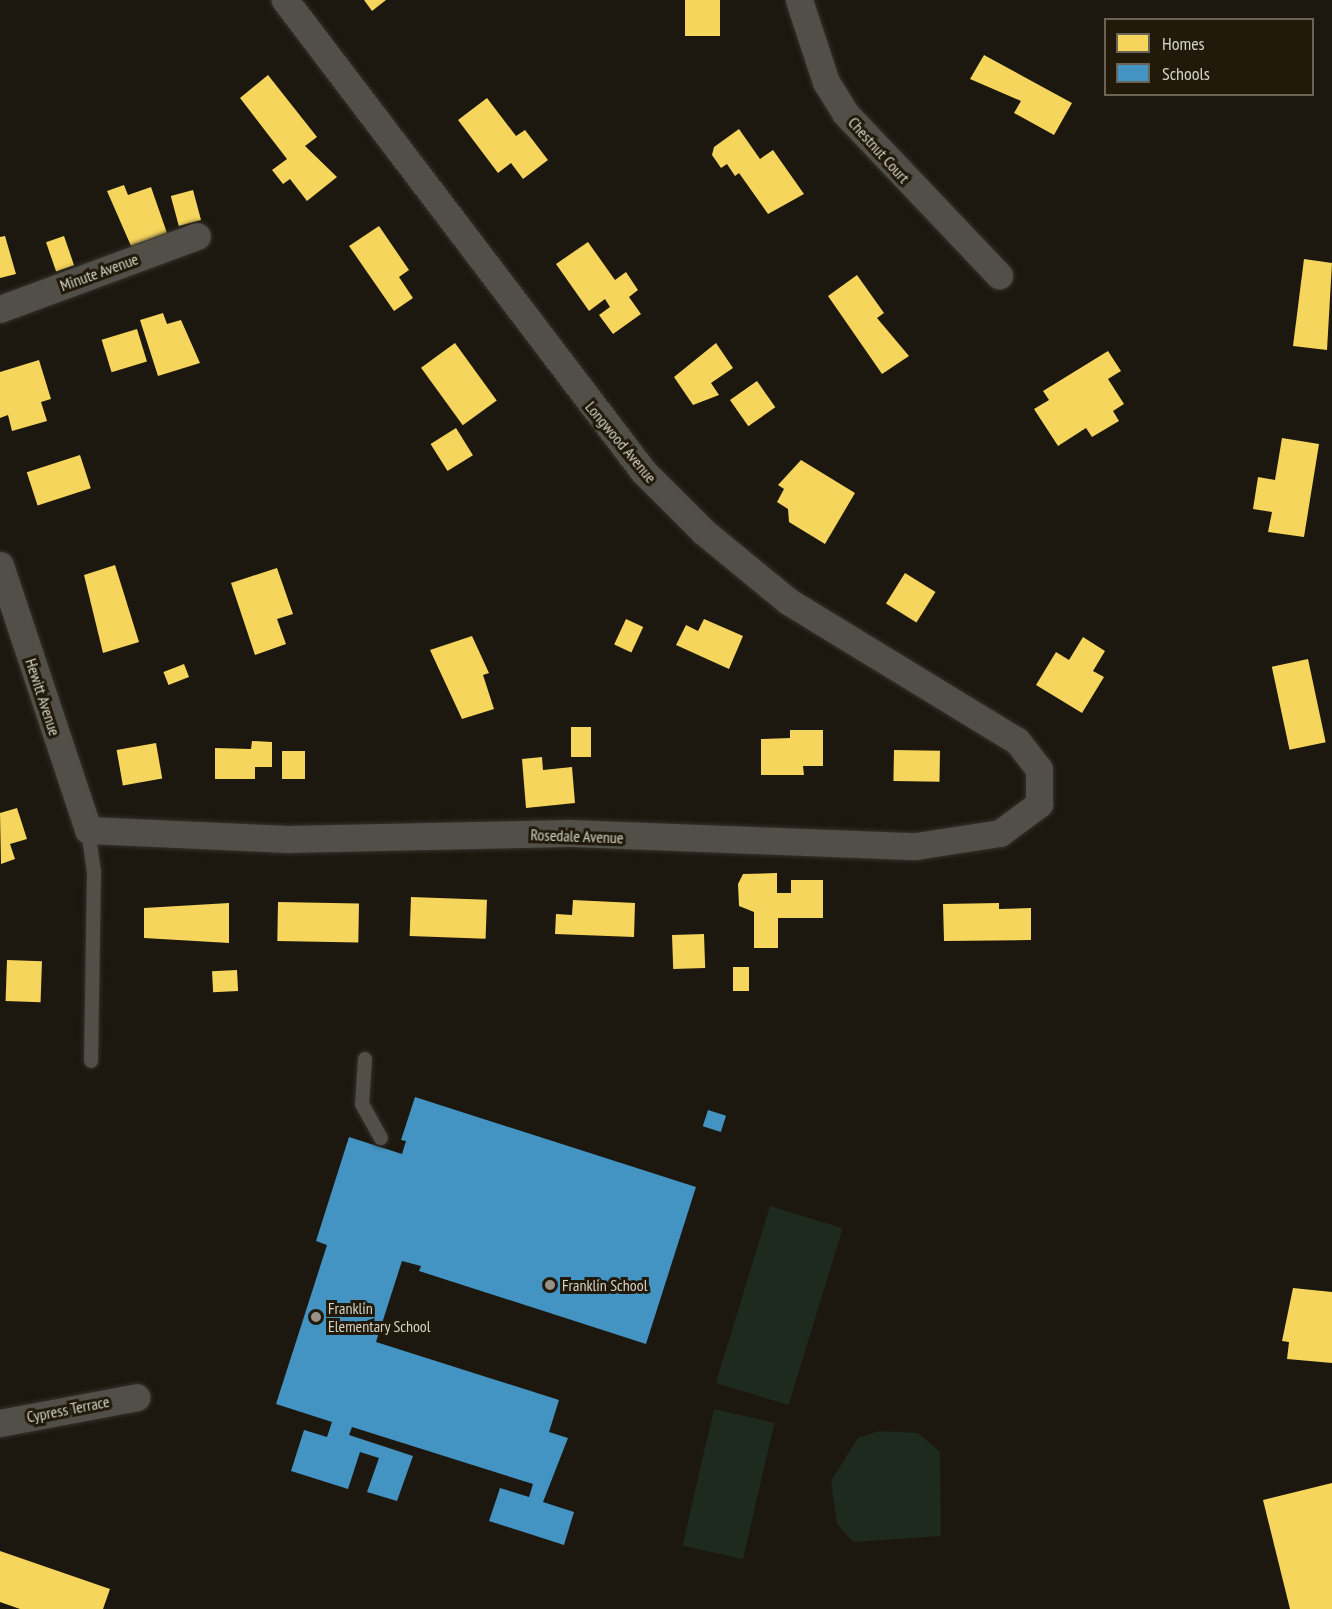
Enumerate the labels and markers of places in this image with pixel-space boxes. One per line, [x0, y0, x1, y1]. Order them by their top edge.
place label: Franklin School [562, 1275, 647, 1295]
marker: Franklin School [543, 1278, 557, 1292]
place label: Franklin Elementary School [328, 1298, 431, 1336]
marker: Franklin Elementary School [309, 1310, 323, 1324]

